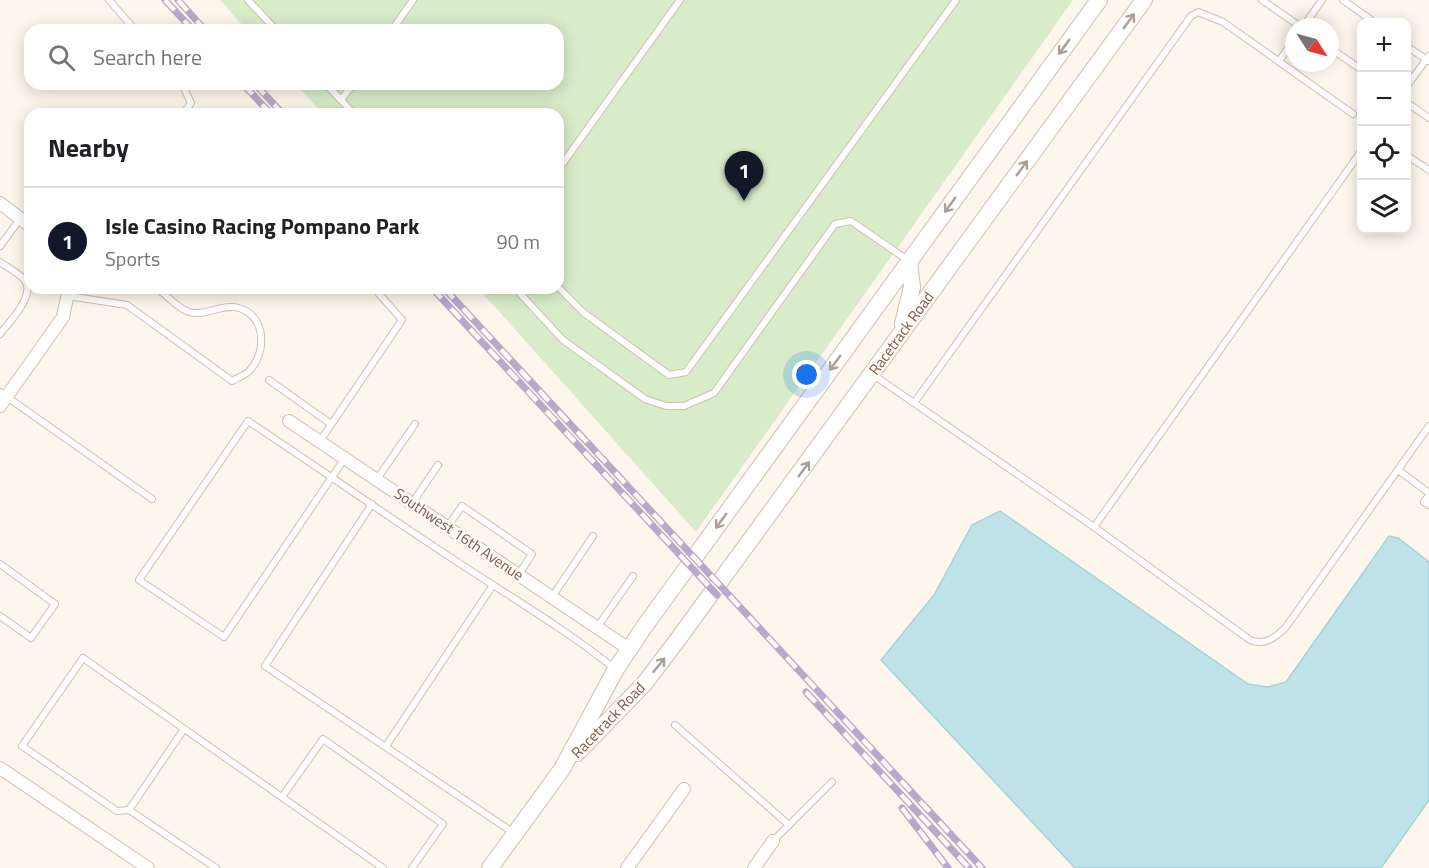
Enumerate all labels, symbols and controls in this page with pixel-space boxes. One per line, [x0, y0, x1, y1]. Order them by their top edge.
one-way arrow [1122, 13, 1135, 29]
north arrow [1285, 18, 1339, 72]
map controls [1357, 18, 1411, 234]
button: + [1357, 18, 1411, 72]
search box [24, 24, 564, 90]
one-way arrow [1058, 39, 1071, 55]
text: Search here [93, 40, 202, 74]
icon: search [45, 41, 78, 74]
button: − [1357, 72, 1411, 126]
button: locate [1357, 126, 1411, 180]
text: Nearby [48, 128, 129, 167]
pin: 1 [724, 152, 764, 201]
one-way arrow [1016, 160, 1028, 176]
button: layers [1357, 180, 1411, 234]
one-way arrow [944, 197, 956, 213]
text: Isle Casino Racing Pompano Park [105, 209, 419, 243]
text: 1 [62, 226, 73, 257]
text: 90 m [496, 226, 540, 257]
text: Sports [105, 243, 160, 274]
street label: Racetrack Road [863, 287, 939, 379]
one-way arrow [829, 354, 842, 370]
your location [792, 360, 821, 389]
one-way arrow [798, 461, 810, 477]
street label: Southwest 16th Avenue [390, 482, 528, 586]
one-way arrow [715, 512, 727, 528]
one-way arrow [653, 657, 666, 673]
street label: Racetrack Road [566, 677, 650, 763]

